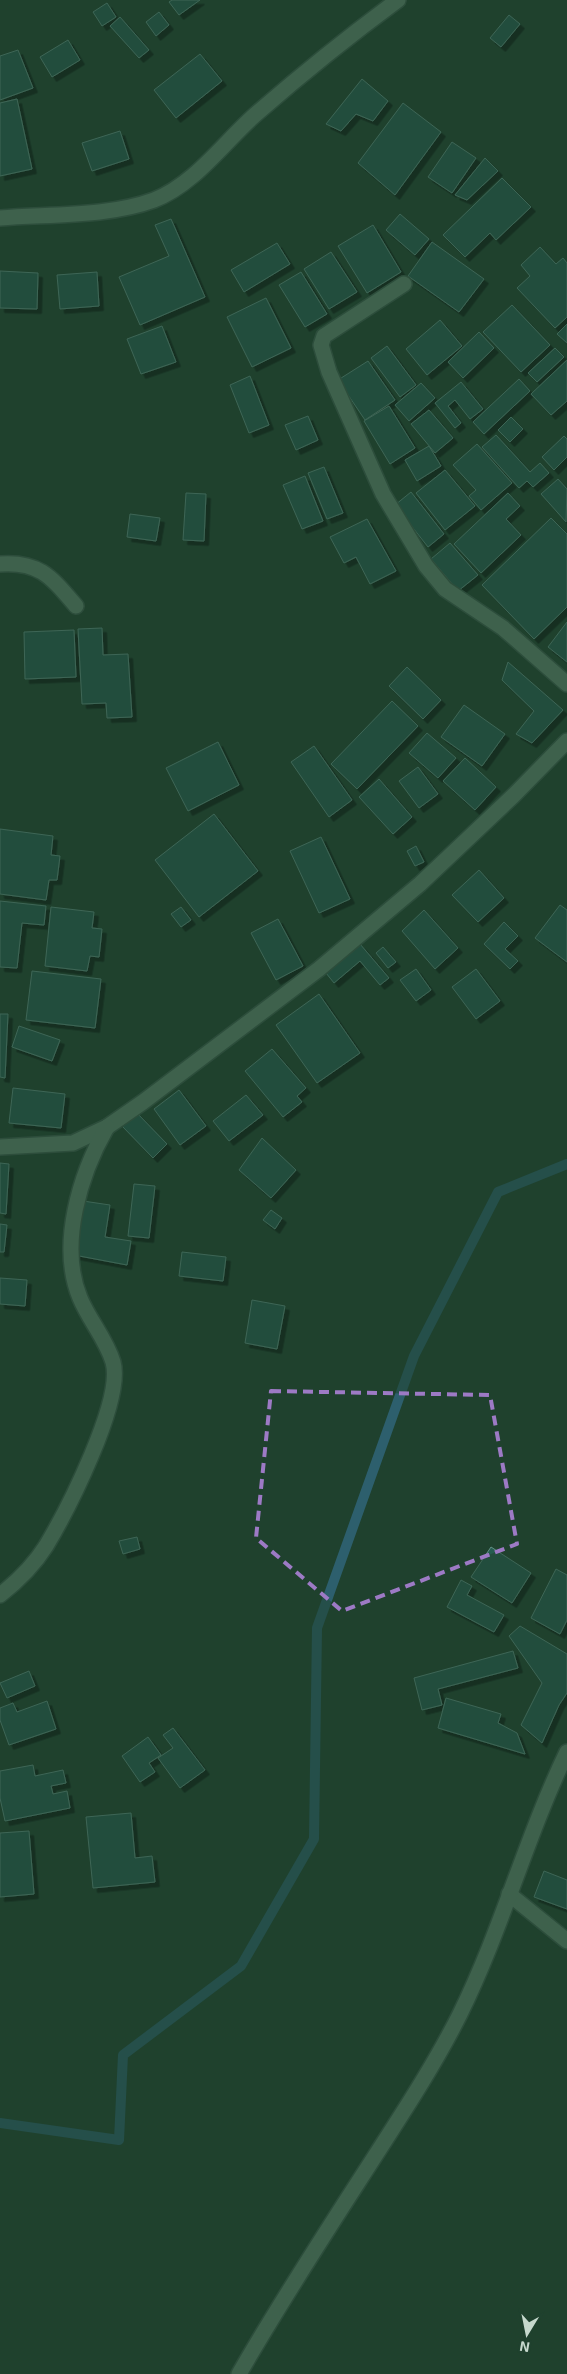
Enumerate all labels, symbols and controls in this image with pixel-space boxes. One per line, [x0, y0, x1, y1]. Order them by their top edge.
north arrow [502, 2309, 552, 2359]
text: N [518, 2338, 531, 2357]

